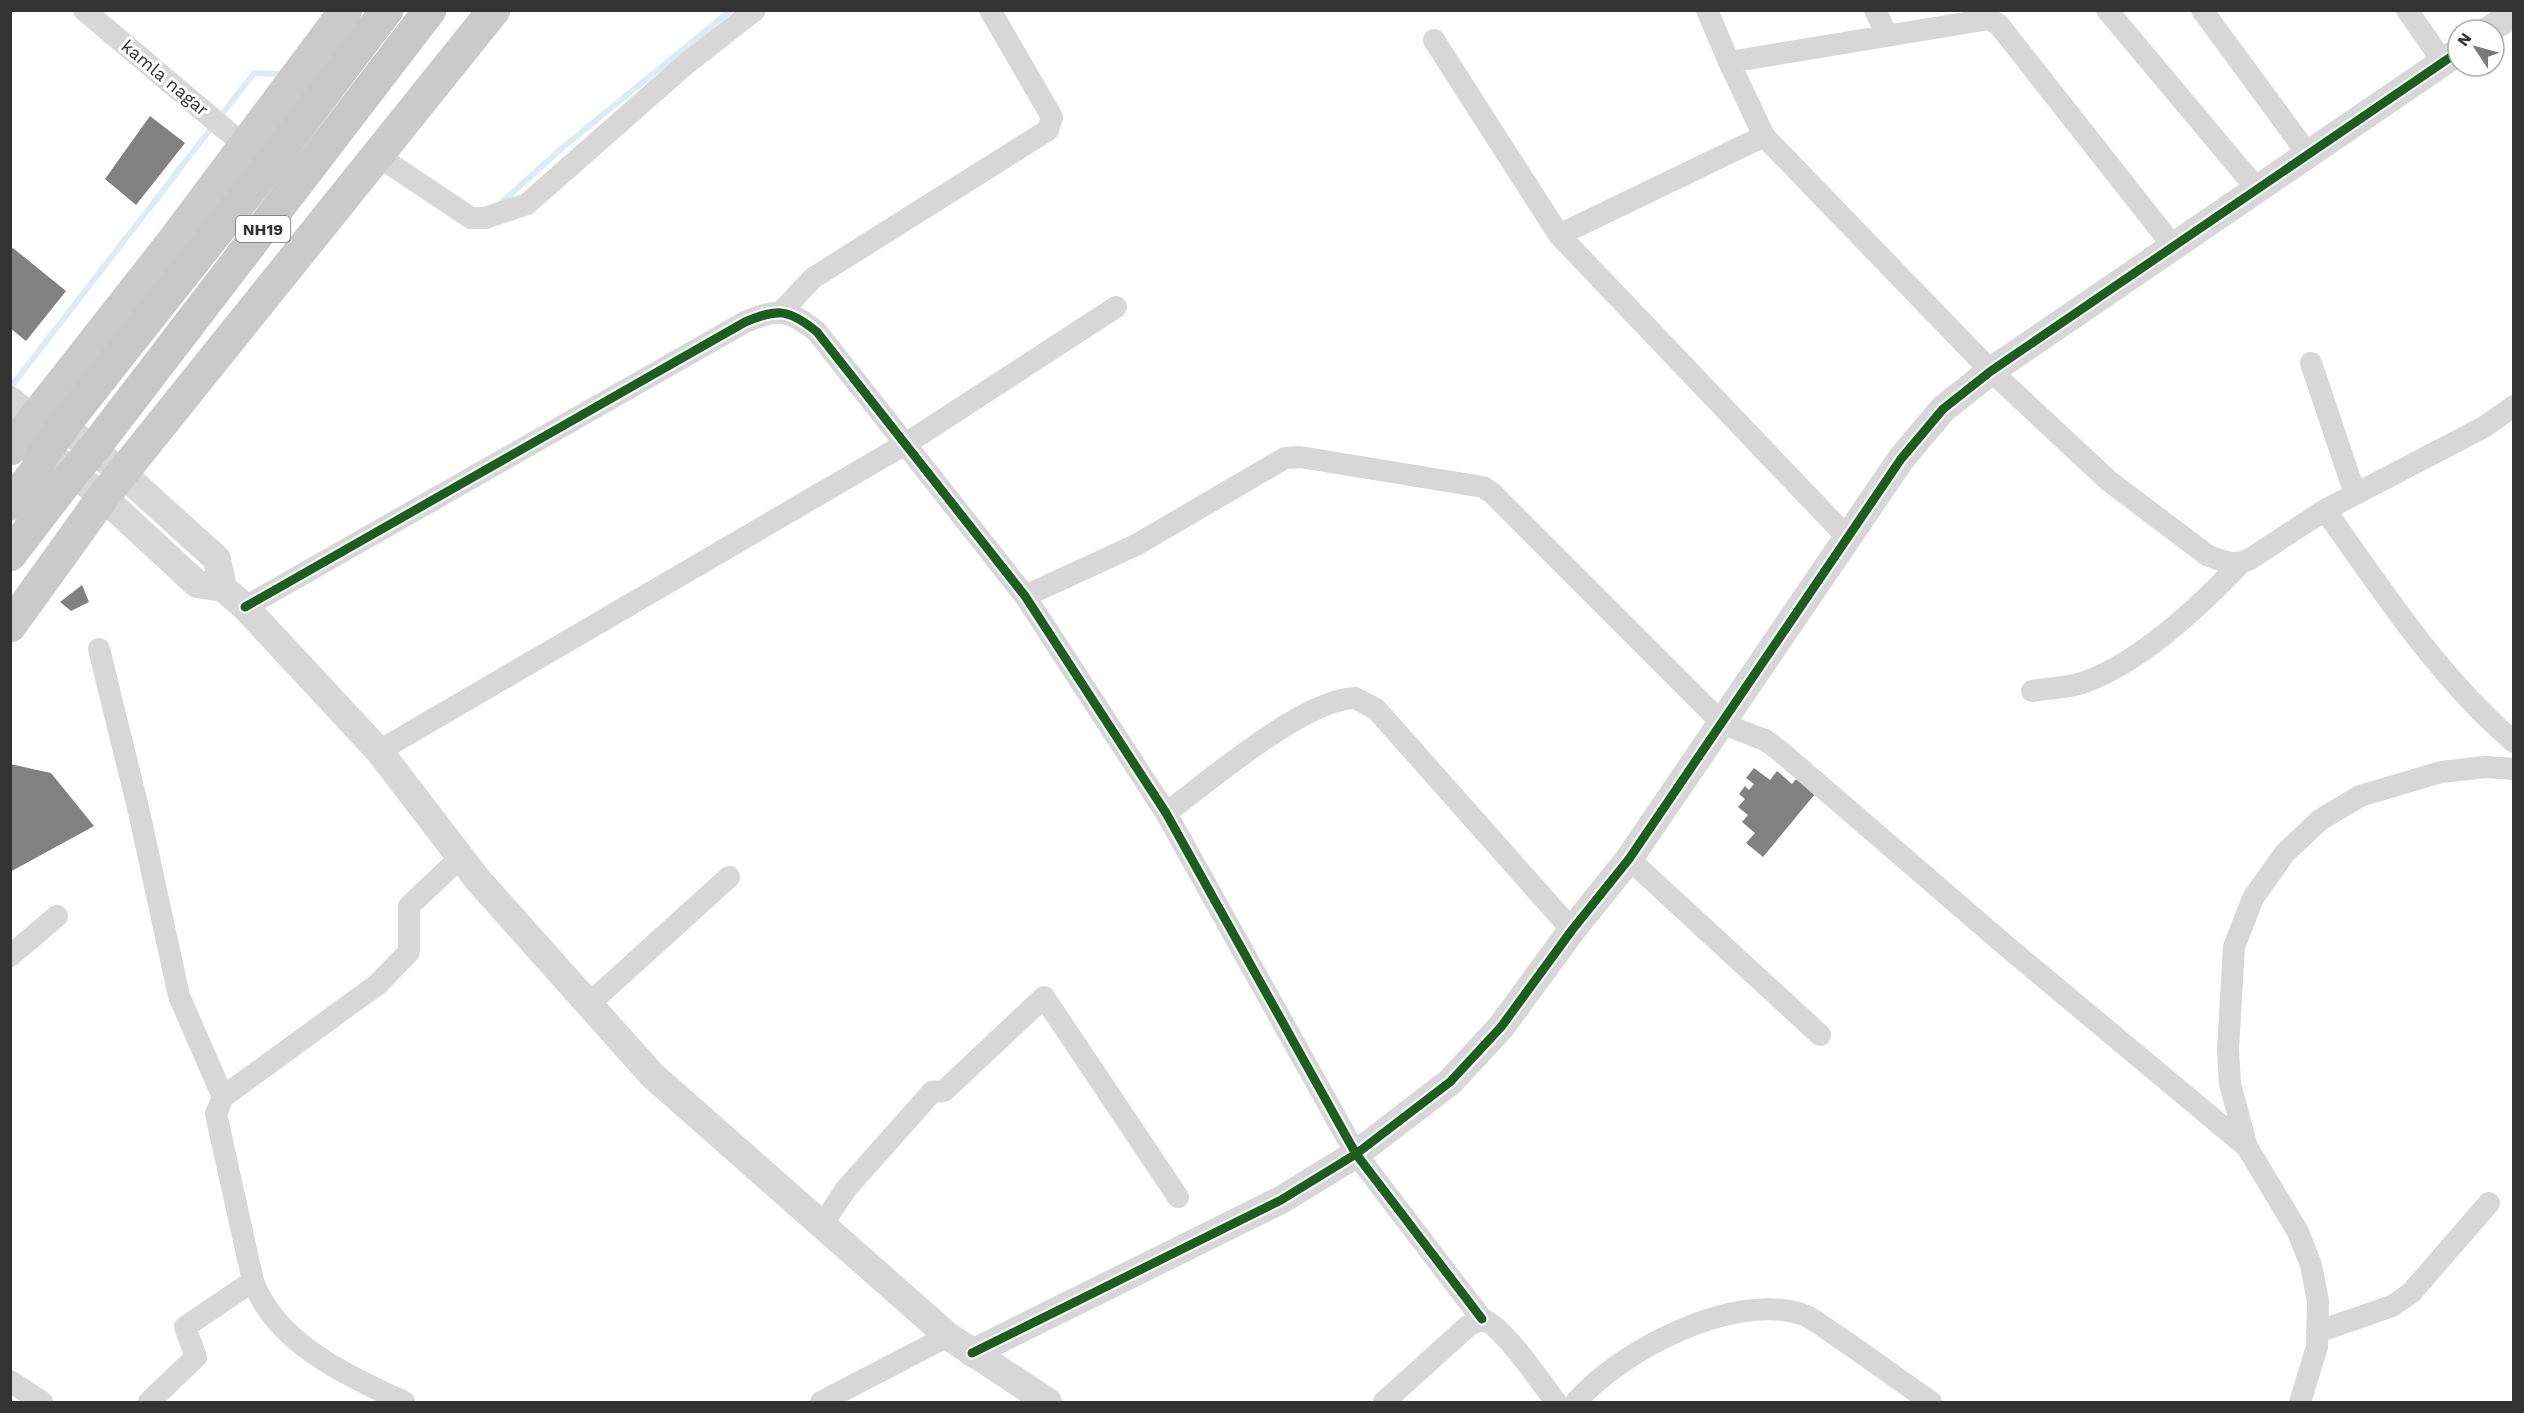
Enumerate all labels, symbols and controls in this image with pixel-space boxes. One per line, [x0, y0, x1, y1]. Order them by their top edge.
north arrow [2446, 18, 2506, 78]
text: N [2453, 29, 2475, 50]
street label: kamla nagar [117, 35, 213, 120]
road number: NH19 [236, 216, 290, 242]

